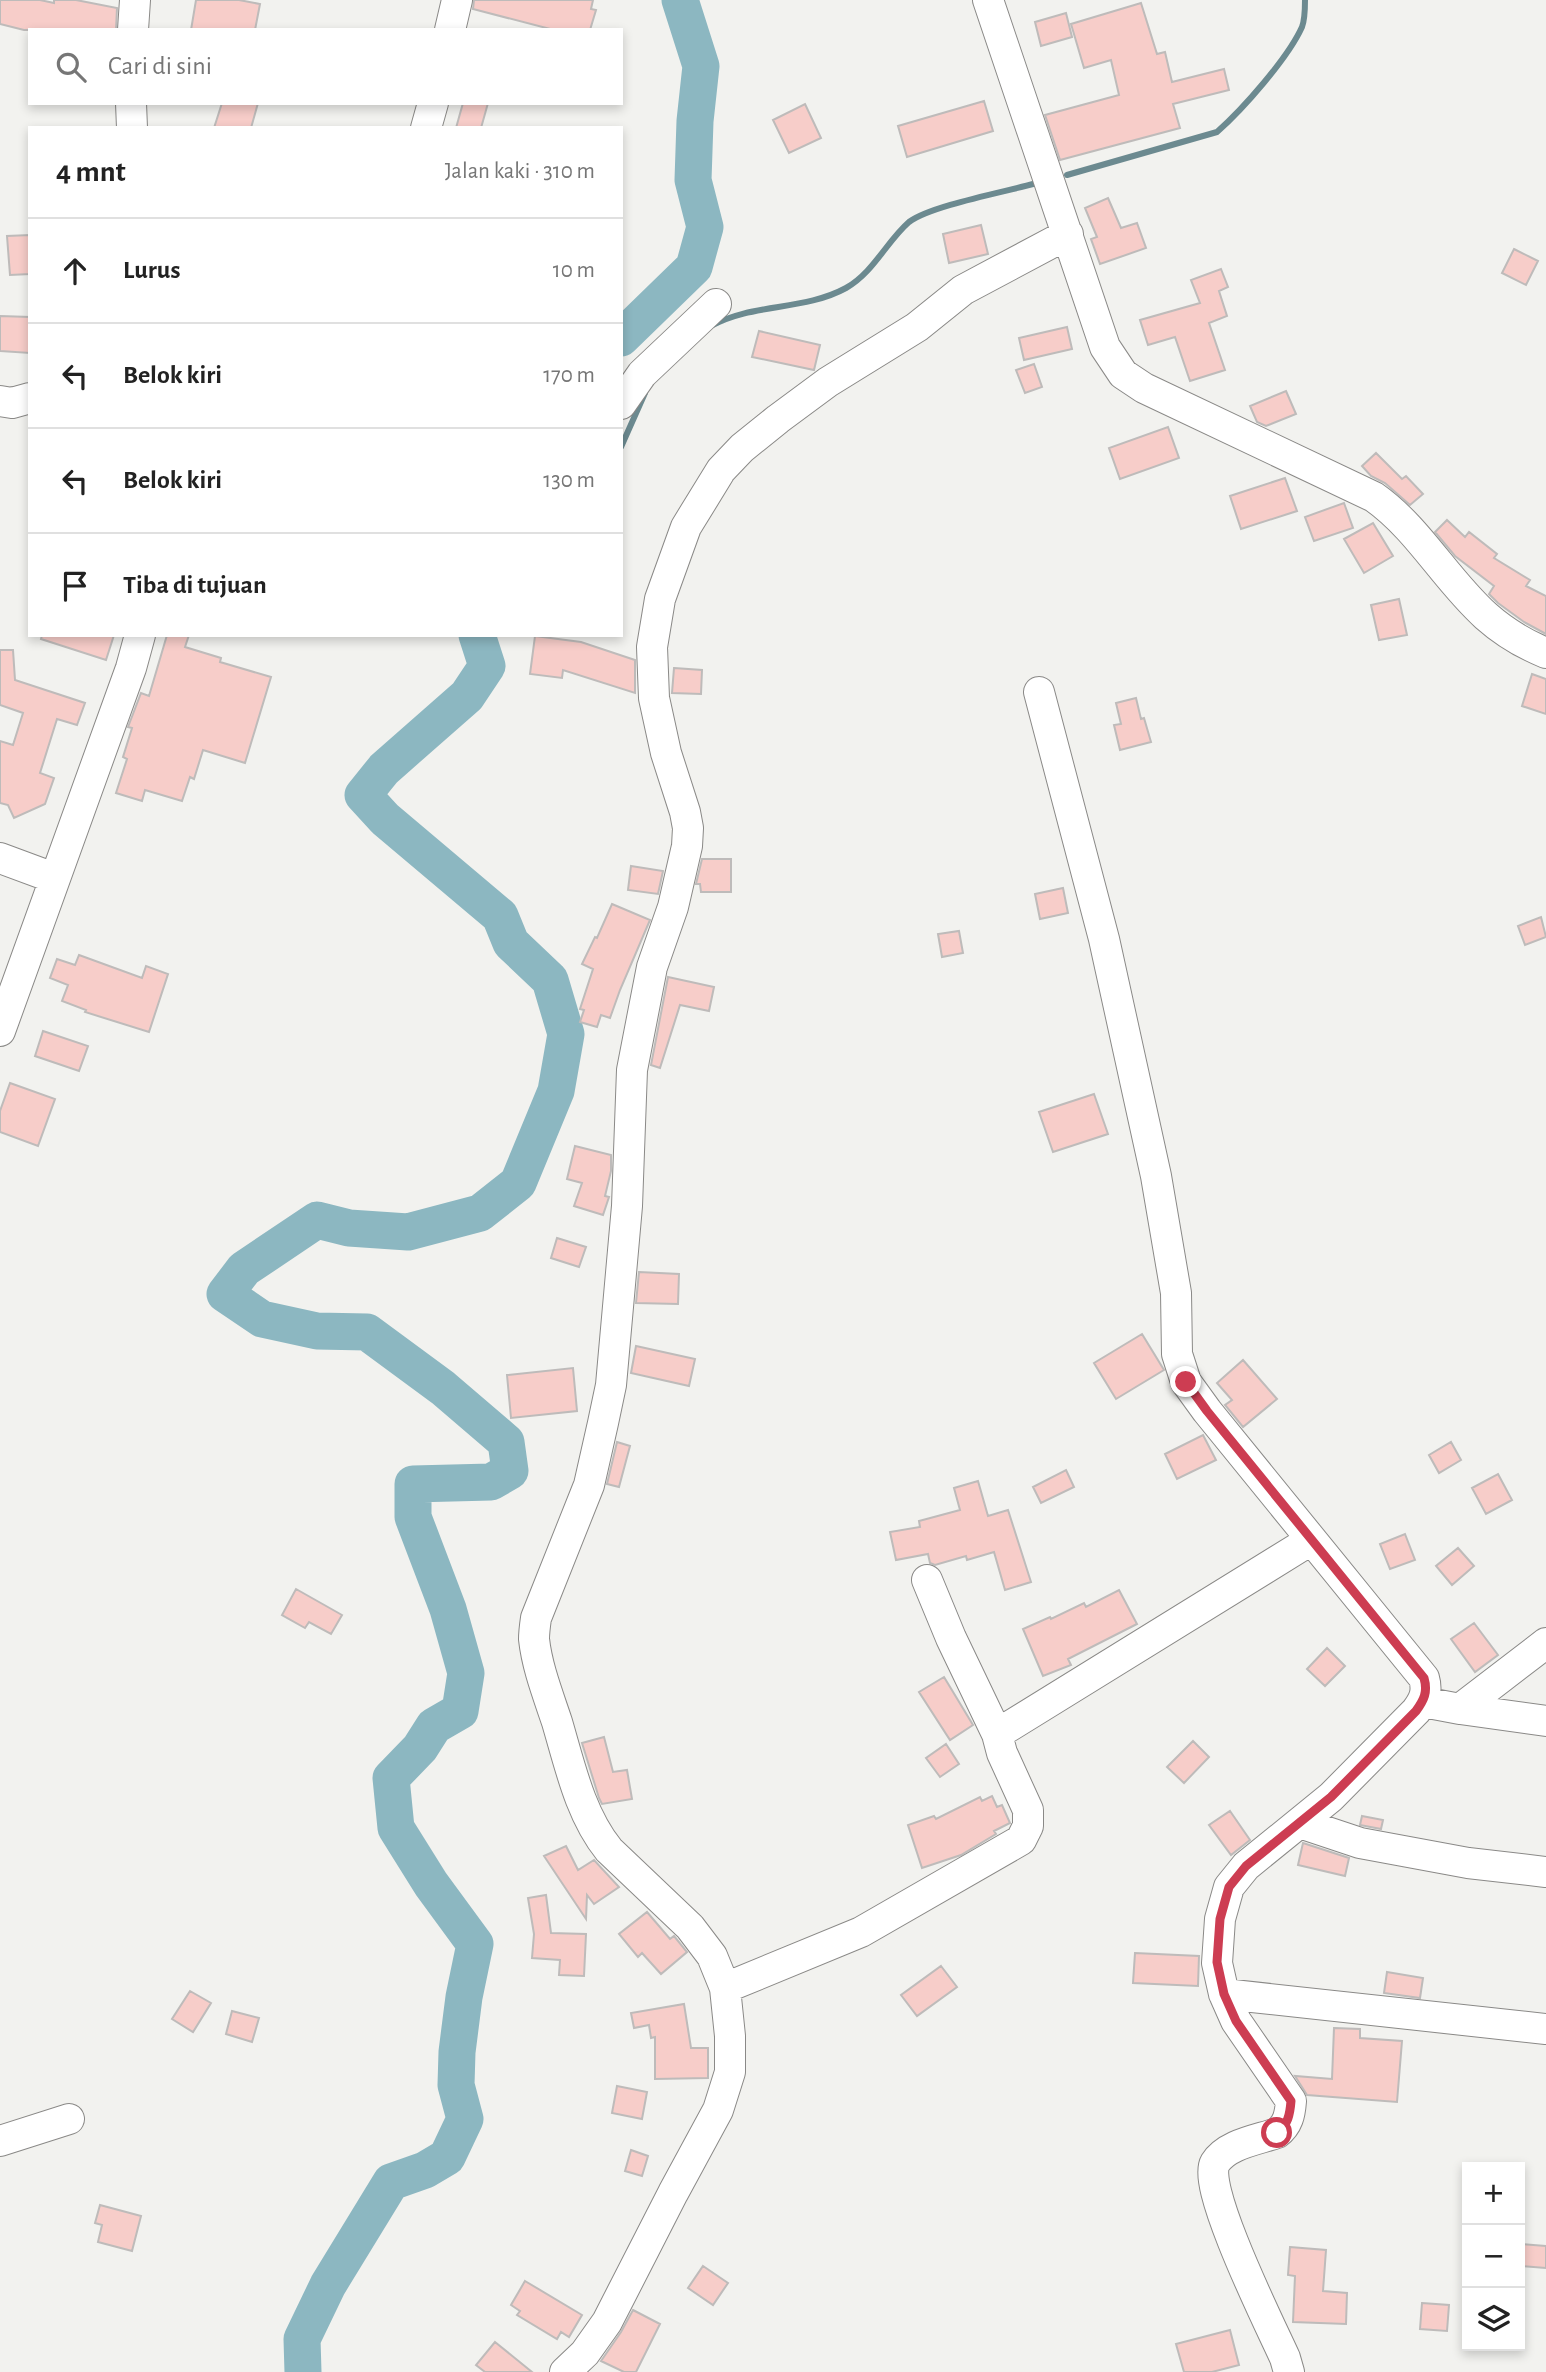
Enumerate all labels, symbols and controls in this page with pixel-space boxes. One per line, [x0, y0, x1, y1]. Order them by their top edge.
search box [28, 28, 623, 105]
icon: search [52, 48, 90, 86]
text: Cari di sini [108, 53, 212, 79]
text: 4 mnt [56, 157, 126, 187]
text: Jalan kaki · 310 m [445, 160, 595, 183]
icon: ahead [56, 252, 94, 290]
text: Lurus [123, 257, 180, 283]
text: 10 m [553, 259, 595, 282]
icon: left [56, 357, 94, 395]
text: Belok kiri [123, 362, 222, 388]
text: 170 m [543, 364, 595, 387]
icon: left [56, 462, 94, 500]
text: Belok kiri [123, 467, 222, 493]
text: 130 m [543, 469, 595, 492]
icon: arrive [56, 567, 94, 605]
text: Tiba di tujuan [123, 572, 267, 598]
route end [1170, 1366, 1201, 1397]
route start [1261, 2117, 1292, 2148]
map controls [1462, 2162, 1525, 2351]
button: + [1462, 2162, 1525, 2225]
button: − [1462, 2225, 1525, 2288]
button: layers [1462, 2288, 1525, 2351]

